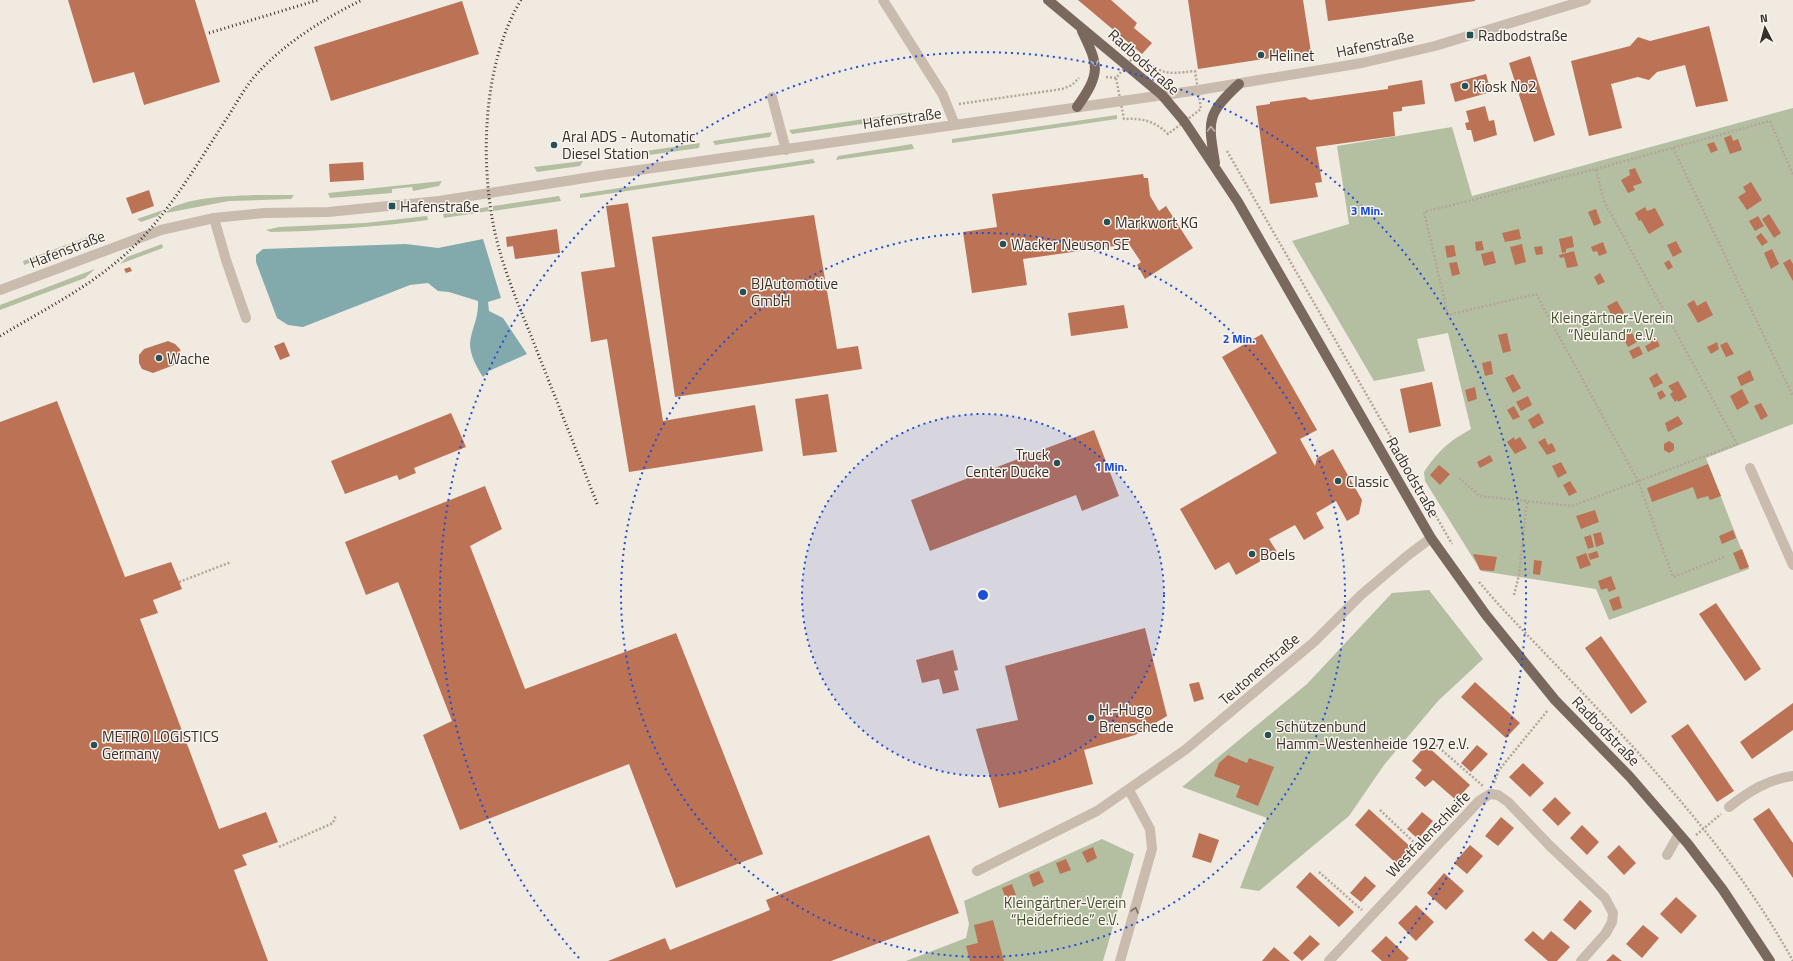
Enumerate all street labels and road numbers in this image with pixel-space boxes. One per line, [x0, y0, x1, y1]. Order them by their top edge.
street label: Radbodstraße [1103, 23, 1185, 101]
street label: Hafenstraße [1334, 25, 1416, 63]
street label: Hafenstraße [861, 101, 943, 135]
street label: Hafenstraße [26, 224, 108, 274]
street label: Radbodstraße [1381, 432, 1445, 522]
street label: Teutonenstraße [1214, 627, 1304, 711]
street label: Radbodstraße [1567, 691, 1645, 771]
street label: Westfalenschleife [1381, 785, 1475, 883]

